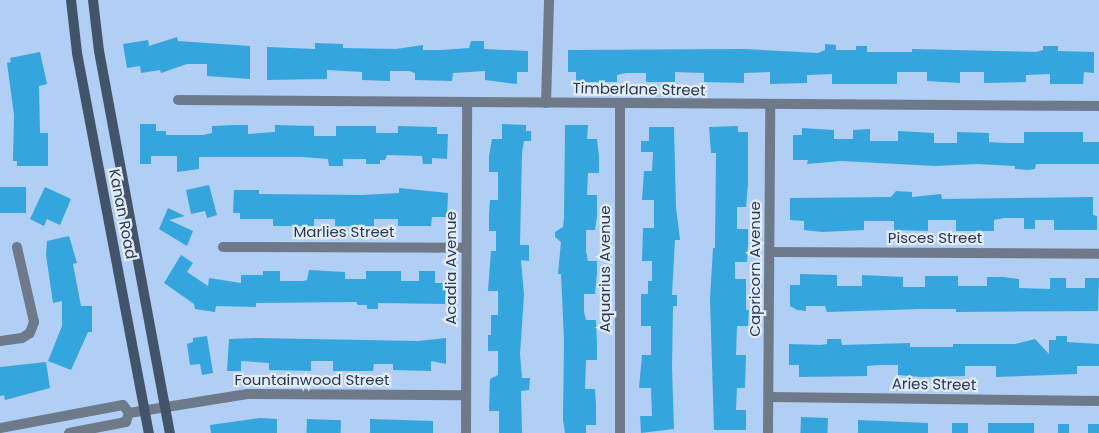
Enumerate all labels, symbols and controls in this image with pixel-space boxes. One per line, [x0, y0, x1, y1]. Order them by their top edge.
street label: Timberlane Street [572, 79, 706, 99]
street label: Kanan Road [105, 167, 141, 261]
street label: Capricorn Avenue [746, 201, 764, 337]
street label: Aquarius Avenue [596, 205, 614, 333]
street label: Acadia Avenue [442, 211, 460, 325]
street label: Marlies Street [293, 223, 395, 241]
street label: Pisces Street [888, 229, 982, 247]
street label: Fountainwood Street [235, 371, 389, 389]
street label: Aries Street [892, 374, 976, 394]

